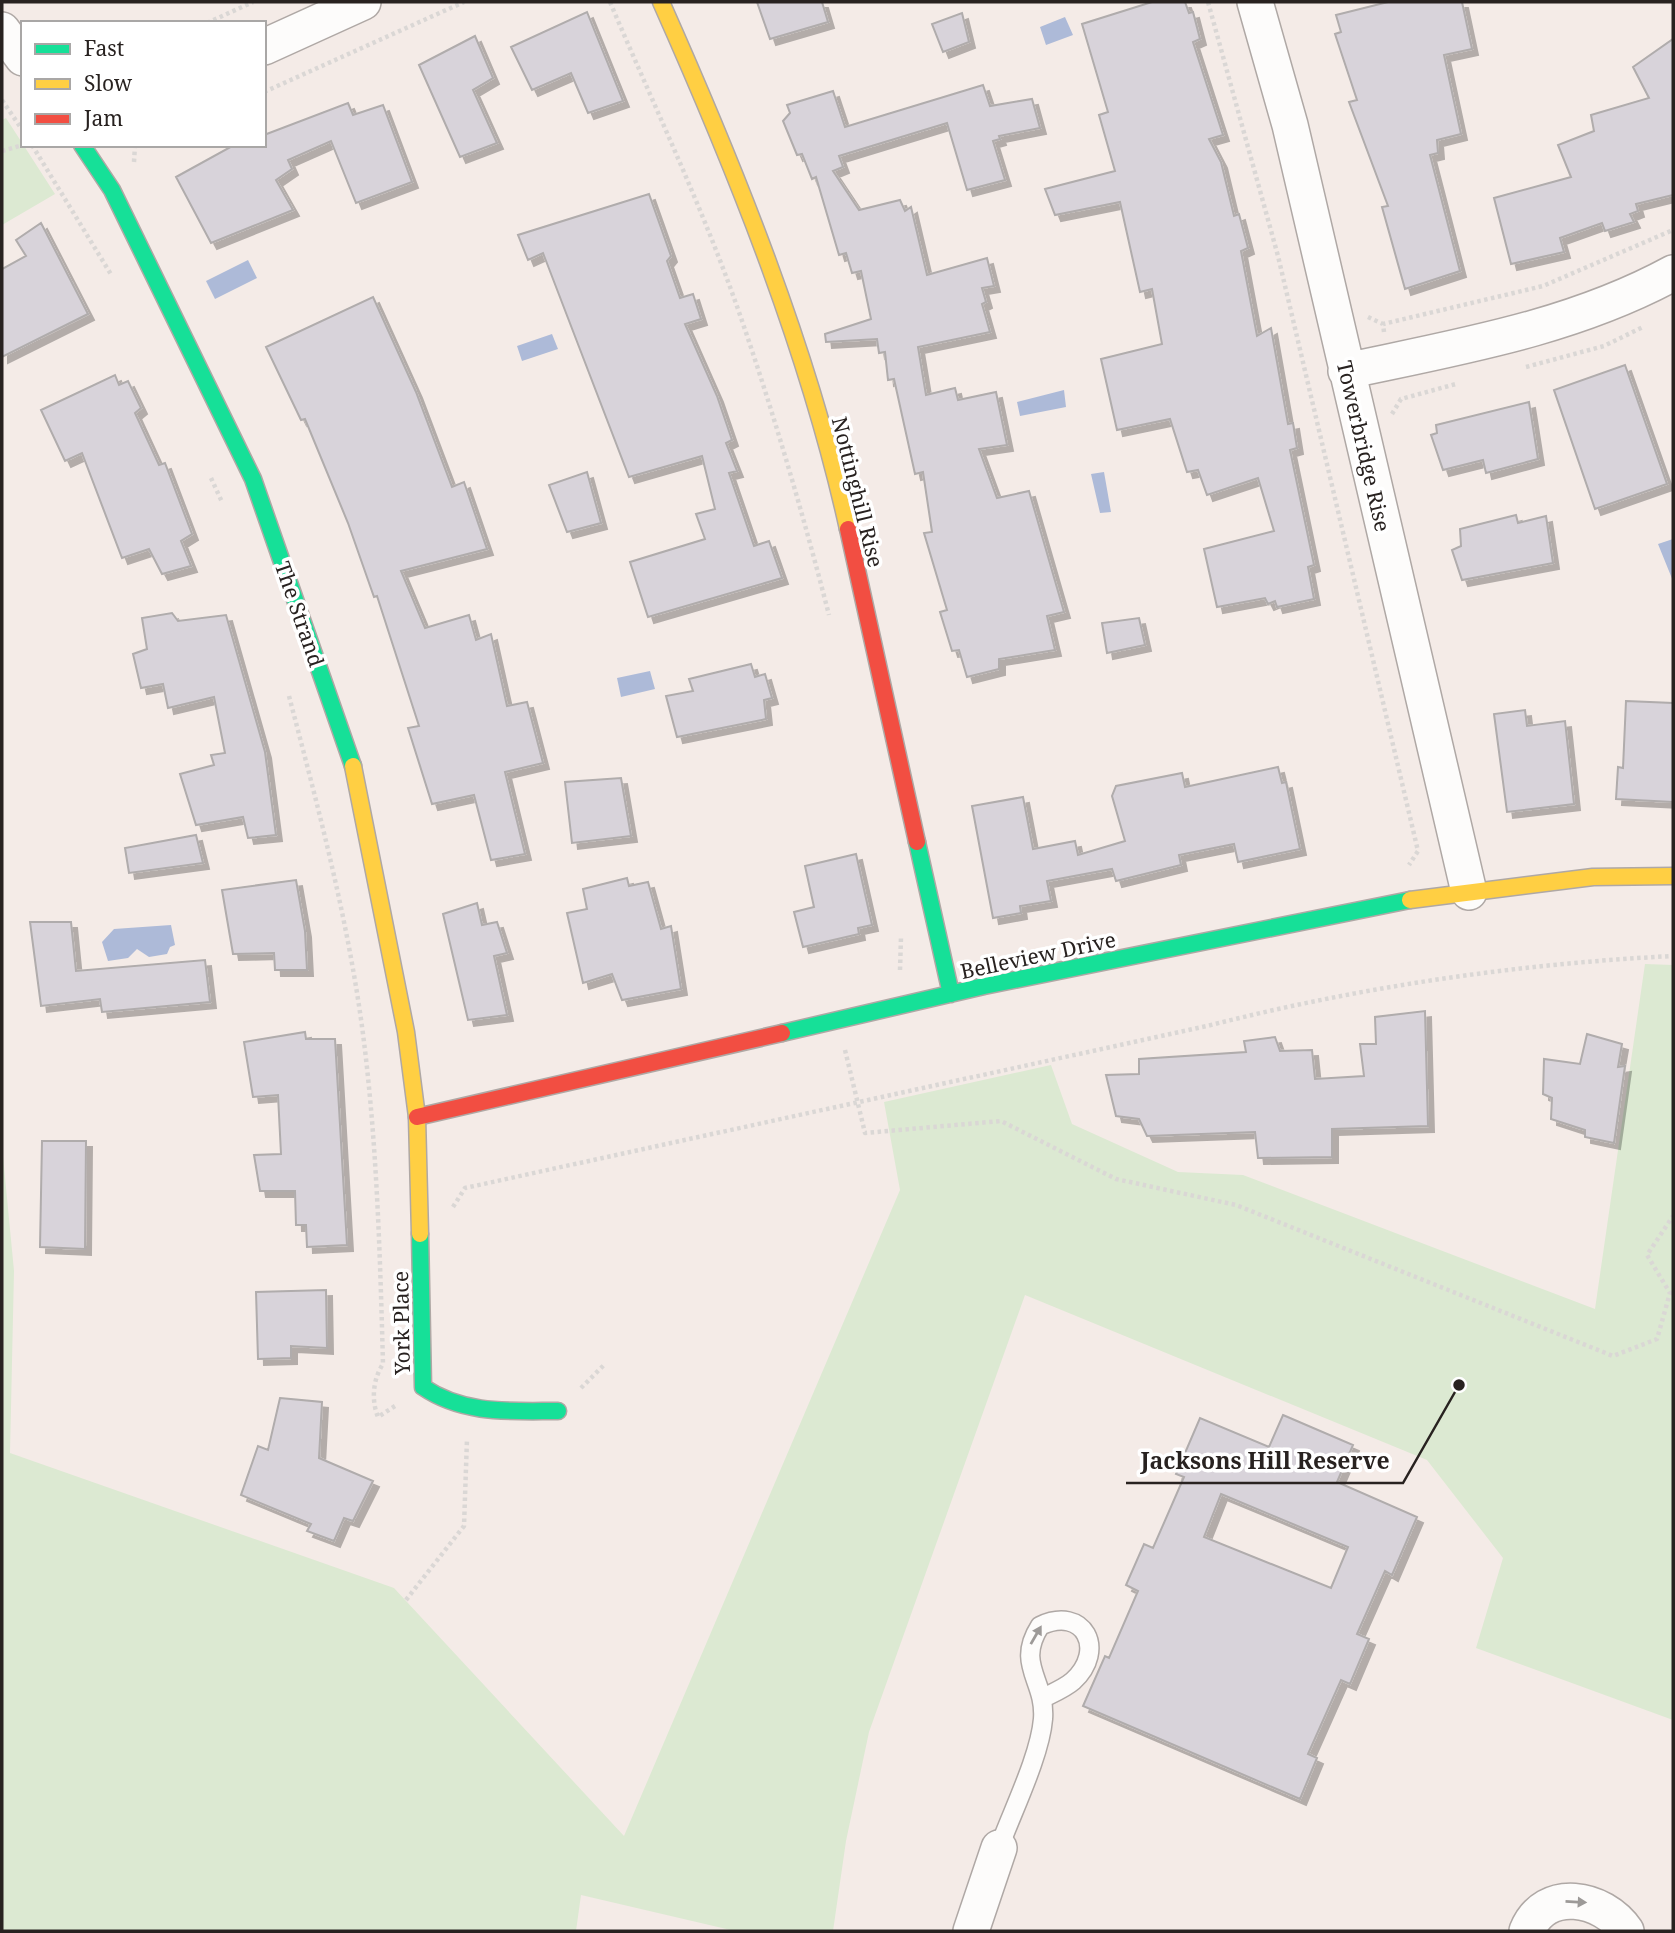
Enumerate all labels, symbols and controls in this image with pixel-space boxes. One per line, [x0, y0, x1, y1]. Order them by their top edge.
legend [21, 21, 266, 147]
text: Fast [84, 34, 124, 62]
text: Slow [84, 69, 133, 97]
text: Jam [83, 104, 123, 132]
street label: Towerbridge Rise [1331, 358, 1397, 534]
street label: Nottinghill Rise [826, 414, 890, 570]
street label: The Strand [269, 558, 331, 670]
street label: Belleview Drive [958, 925, 1118, 985]
street label: York Place [386, 1271, 416, 1376]
callout: Jacksons Hill Reserve [1126, 1439, 1403, 1483]
text: Jacksons Hill Reserve [1139, 1444, 1390, 1476]
one-way arrow [1030, 1625, 1042, 1644]
one-way arrow [1565, 1897, 1587, 1908]

